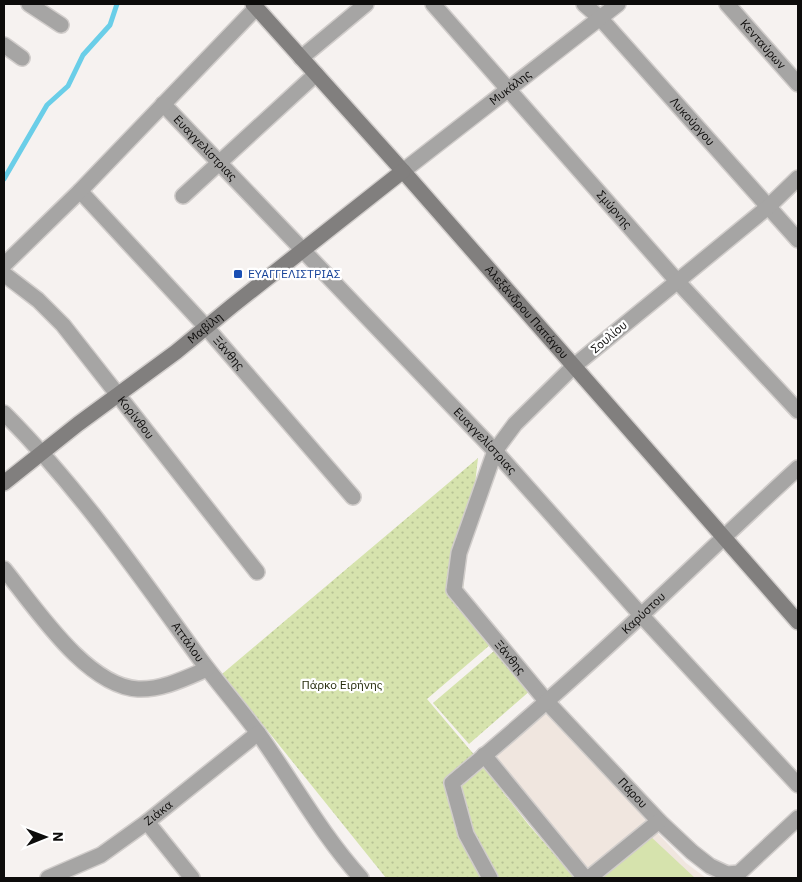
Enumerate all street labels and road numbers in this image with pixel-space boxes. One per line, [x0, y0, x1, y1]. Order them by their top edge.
street label: Κενταύρων [737, 16, 789, 72]
street label: Μυκάλης [486, 66, 534, 108]
street label: Λυκούργου [667, 94, 718, 149]
street label: Ευαγγελίστριας [171, 112, 241, 184]
street label: Σμύρνης [594, 187, 635, 232]
street label: Αλεξάνδρου Παπάγου [482, 262, 572, 362]
street label: Μαβίλη [184, 309, 226, 347]
street label: Σουλίου [587, 317, 630, 356]
street label: Ξάνθης [210, 333, 248, 373]
street label: Κορίνθου [115, 393, 158, 442]
street label: Ευαγγελίστριας [451, 404, 520, 477]
street label: Καρύστου [618, 589, 668, 637]
street label: Αττάλου [169, 619, 208, 665]
street label: Ξάνθης [492, 637, 529, 677]
street label: Πάρου [615, 774, 651, 811]
street label: Ζιάκα [141, 796, 176, 828]

